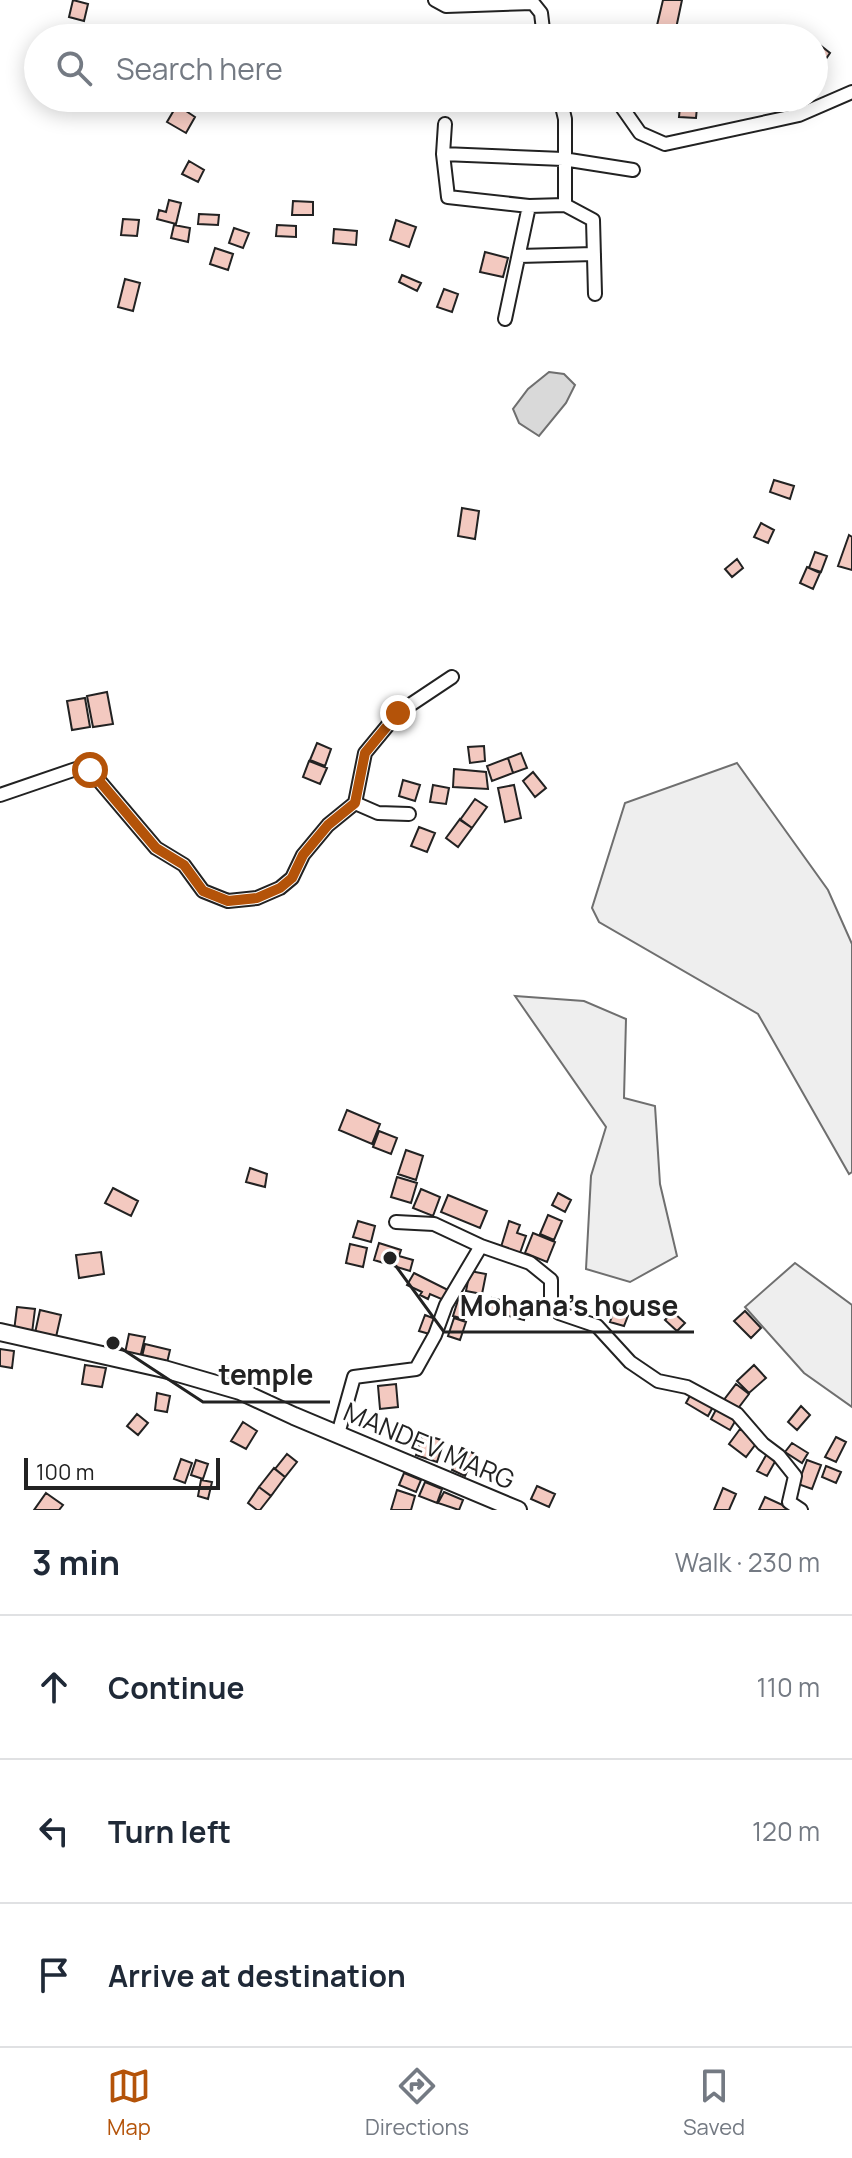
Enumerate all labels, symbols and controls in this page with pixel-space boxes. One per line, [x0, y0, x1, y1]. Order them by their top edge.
search box [24, 24, 828, 112]
icon: search [52, 46, 96, 90]
text: Search here [116, 48, 283, 89]
route end [380, 695, 416, 731]
route start [72, 752, 108, 788]
callout: Mohana's house [444, 1280, 694, 1332]
text: Mohana's house [460, 1286, 678, 1324]
callout: temple [203, 1350, 330, 1402]
text: temple [219, 1355, 313, 1393]
street label: MANDEV MARG [338, 1393, 520, 1497]
scale bar [24, 1454, 220, 1490]
text: 100 m [36, 1457, 94, 1487]
text: 3 min [32, 1539, 120, 1585]
text: Walk · 230 m [675, 1544, 820, 1580]
icon: ahead [32, 1665, 76, 1709]
text: Continue [108, 1667, 244, 1708]
text: 110 m [757, 1669, 820, 1705]
icon: left [32, 1809, 76, 1853]
text: Turn left [108, 1811, 231, 1852]
text: 120 m [752, 1813, 820, 1849]
icon: arrive [32, 1953, 76, 1997]
text: Arrive at destination [108, 1955, 406, 1996]
tab: Map [107, 2064, 151, 2142]
tab: Directions [365, 2064, 469, 2142]
tab: Saved [683, 2064, 745, 2142]

